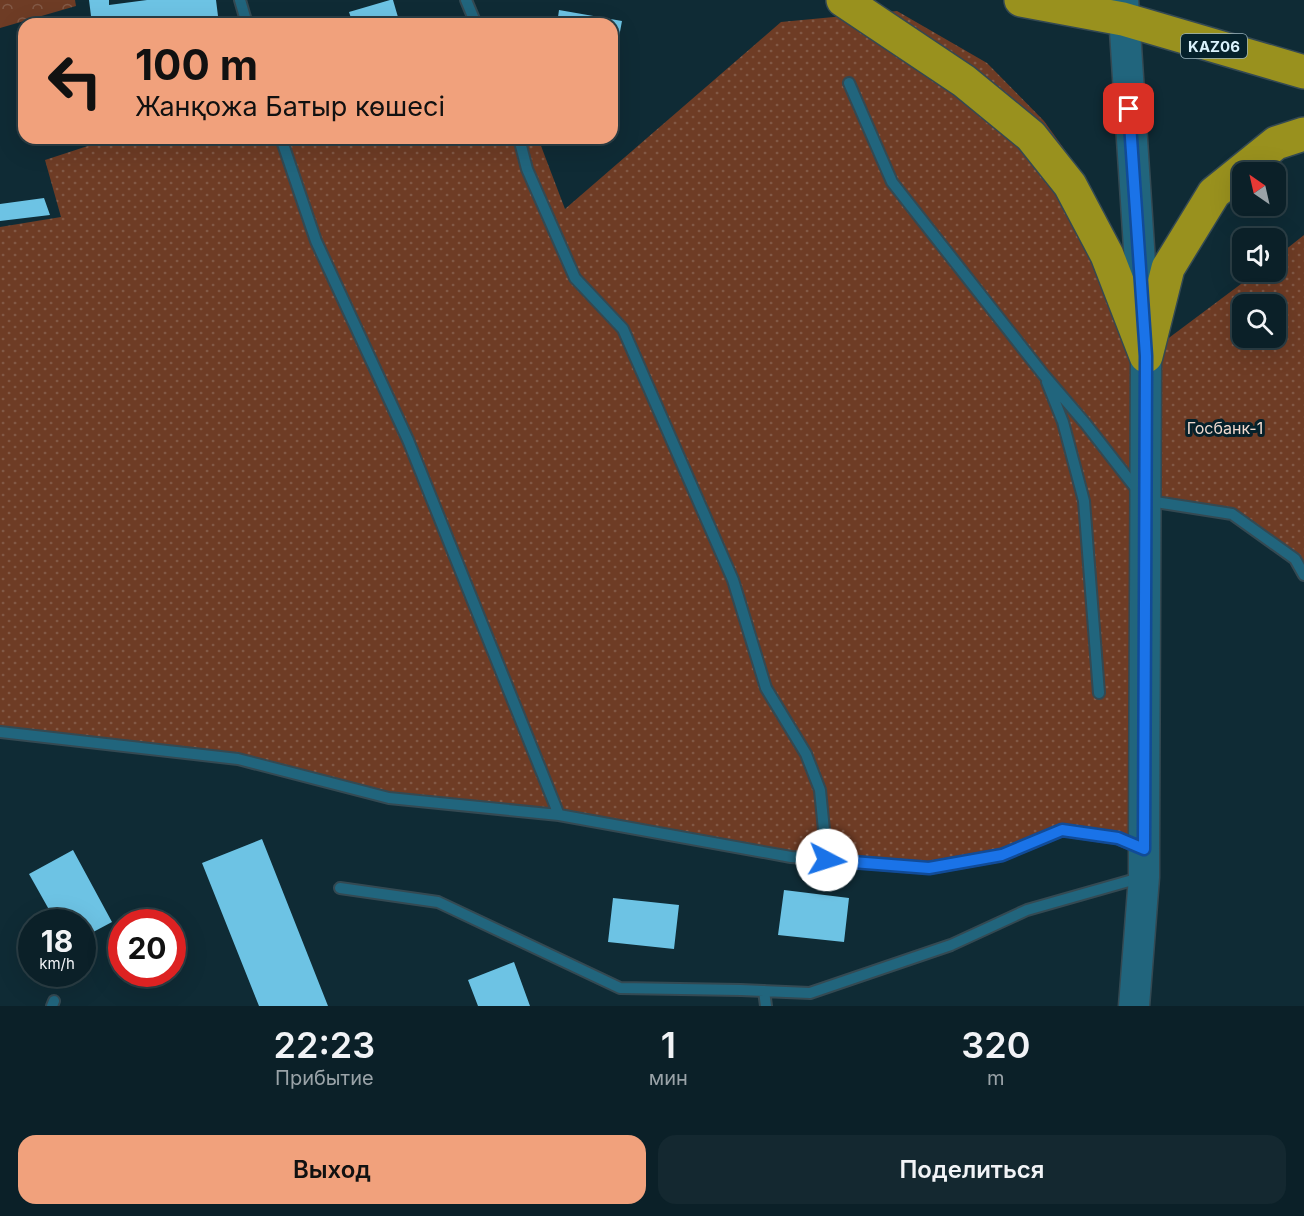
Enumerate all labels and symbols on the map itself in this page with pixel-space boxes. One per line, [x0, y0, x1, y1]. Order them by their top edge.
road number: KАZ06 [1181, 34, 1247, 58]
pin [1103, 83, 1154, 134]
north arrow [1232, 162, 1286, 216]
park label: Госбанк-1 [1187, 418, 1263, 438]
position arrow [795, 828, 859, 892]
speed limit sign: 20 [108, 909, 186, 987]

